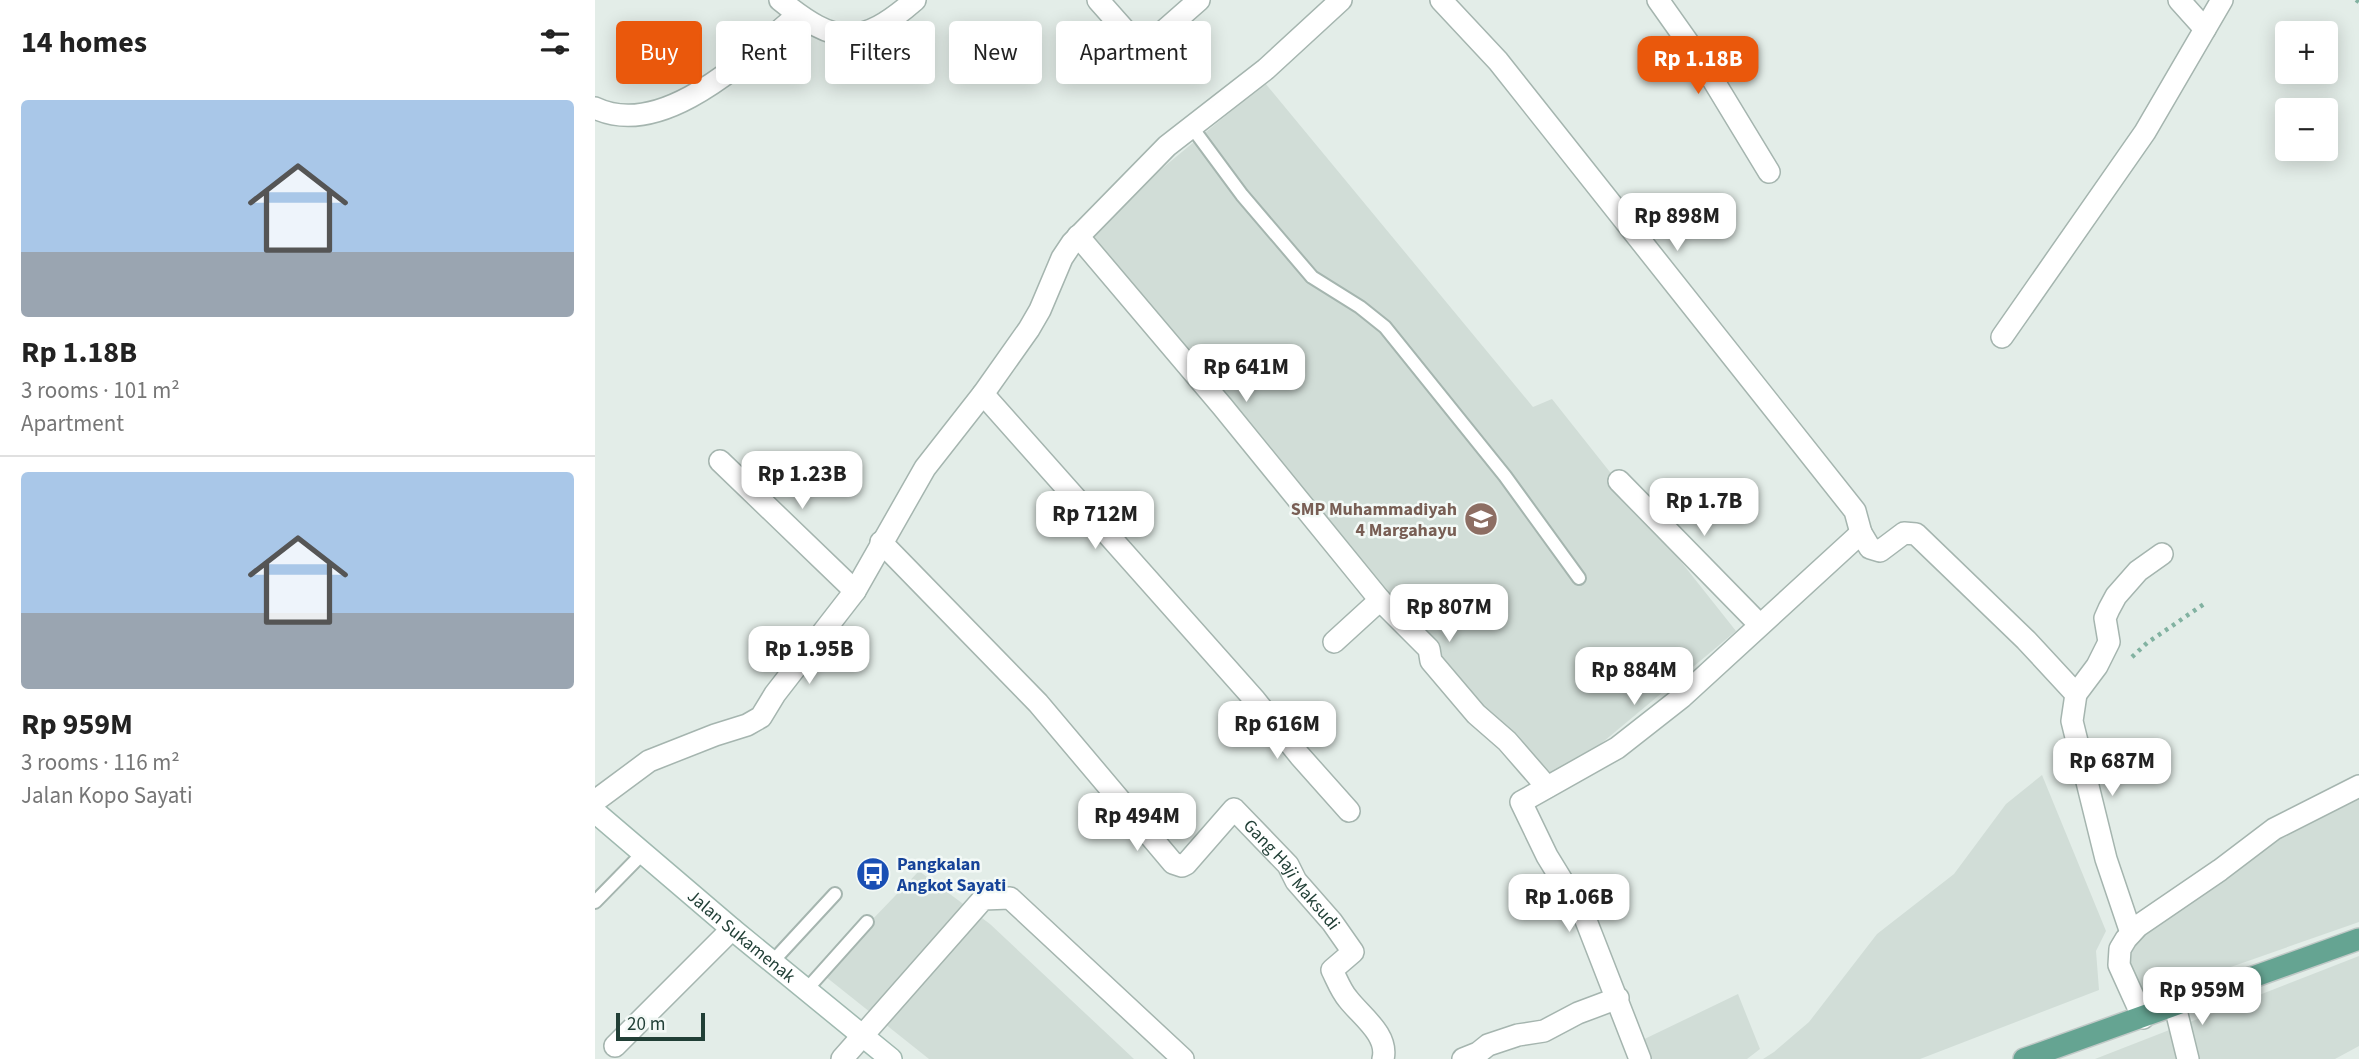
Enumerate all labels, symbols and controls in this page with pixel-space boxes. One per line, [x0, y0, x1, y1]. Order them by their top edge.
text: 14 homes [21, 21, 147, 64]
chip: Buy [616, 21, 702, 84]
chip: Rent [716, 21, 811, 84]
chip: Filters [825, 21, 935, 84]
chip: New [949, 21, 1042, 84]
chip: Apartment [1056, 21, 1211, 84]
map controls [2275, 21, 2338, 161]
button: + [2275, 21, 2338, 84]
icon: filters [536, 23, 574, 61]
pin: Rp 1.18B [1626, 36, 1770, 96]
text: Rp 1.18B [1653, 42, 1743, 75]
button: − [2275, 98, 2338, 161]
icon: home [235, 145, 361, 271]
pin: Rp 898M [1612, 194, 1742, 253]
text: Rp 898M [1634, 199, 1720, 232]
text: Rp 1.18B [21, 331, 137, 374]
pin: Rp 641M [1181, 344, 1311, 404]
text: Rp 641M [1203, 350, 1289, 383]
text: 3 rooms · 101 m² [21, 374, 180, 407]
text: Apartment [21, 407, 124, 440]
pin: Rp 1.23B [730, 452, 874, 511]
text: Rp 1.23B [757, 457, 847, 490]
pin: Rp 1.7B [1639, 478, 1769, 538]
text: Rp 1.7B [1666, 484, 1742, 517]
pin: Rp 712M [1030, 491, 1160, 551]
text: Rp 712M [1052, 497, 1138, 530]
place label: SMP Muhammadiyah 4 Margahayu [1291, 497, 1457, 543]
school or university icon: SMP Muhammadiyah 4 Margahayu [1462, 500, 1500, 538]
icon: home [235, 517, 361, 643]
pin: Rp 807M [1384, 584, 1514, 644]
text: Rp 807M [1406, 590, 1492, 623]
pin: Rp 1.95B [737, 626, 881, 686]
text: Rp 1.95B [764, 632, 854, 665]
pin: Rp 884M [1569, 648, 1699, 707]
text: Rp 884M [1591, 653, 1677, 686]
pin: Rp 616M [1212, 702, 1342, 761]
text: Rp 959M [21, 703, 133, 746]
text: Rp 616M [1234, 707, 1320, 740]
pin: Rp 687M [2047, 738, 2177, 798]
text: Rp 687M [2069, 744, 2155, 777]
text: 3 rooms · 116 m² [21, 746, 180, 779]
text: Jalan Kopo Sayati [21, 779, 193, 812]
pin: Rp 494M [1072, 794, 1202, 853]
text: Rp 494M [1094, 799, 1180, 832]
street label: Gang Haji Maksudi [1238, 814, 1346, 935]
place label: Pangkalan Angkot Sayati [896, 852, 1006, 898]
bus stop icon: Pangkalan Angkot Sayati [854, 855, 892, 893]
pin: Rp 1.06B [1497, 874, 1641, 934]
text: Rp 1.06B [1524, 880, 1614, 913]
street label: Jalan Sukamenak [682, 884, 801, 989]
pin: Rp 959M [2137, 968, 2267, 1027]
text: Rp 959M [2159, 973, 2245, 1006]
scale bar [616, 1010, 705, 1042]
text: 20 m [627, 1011, 665, 1038]

